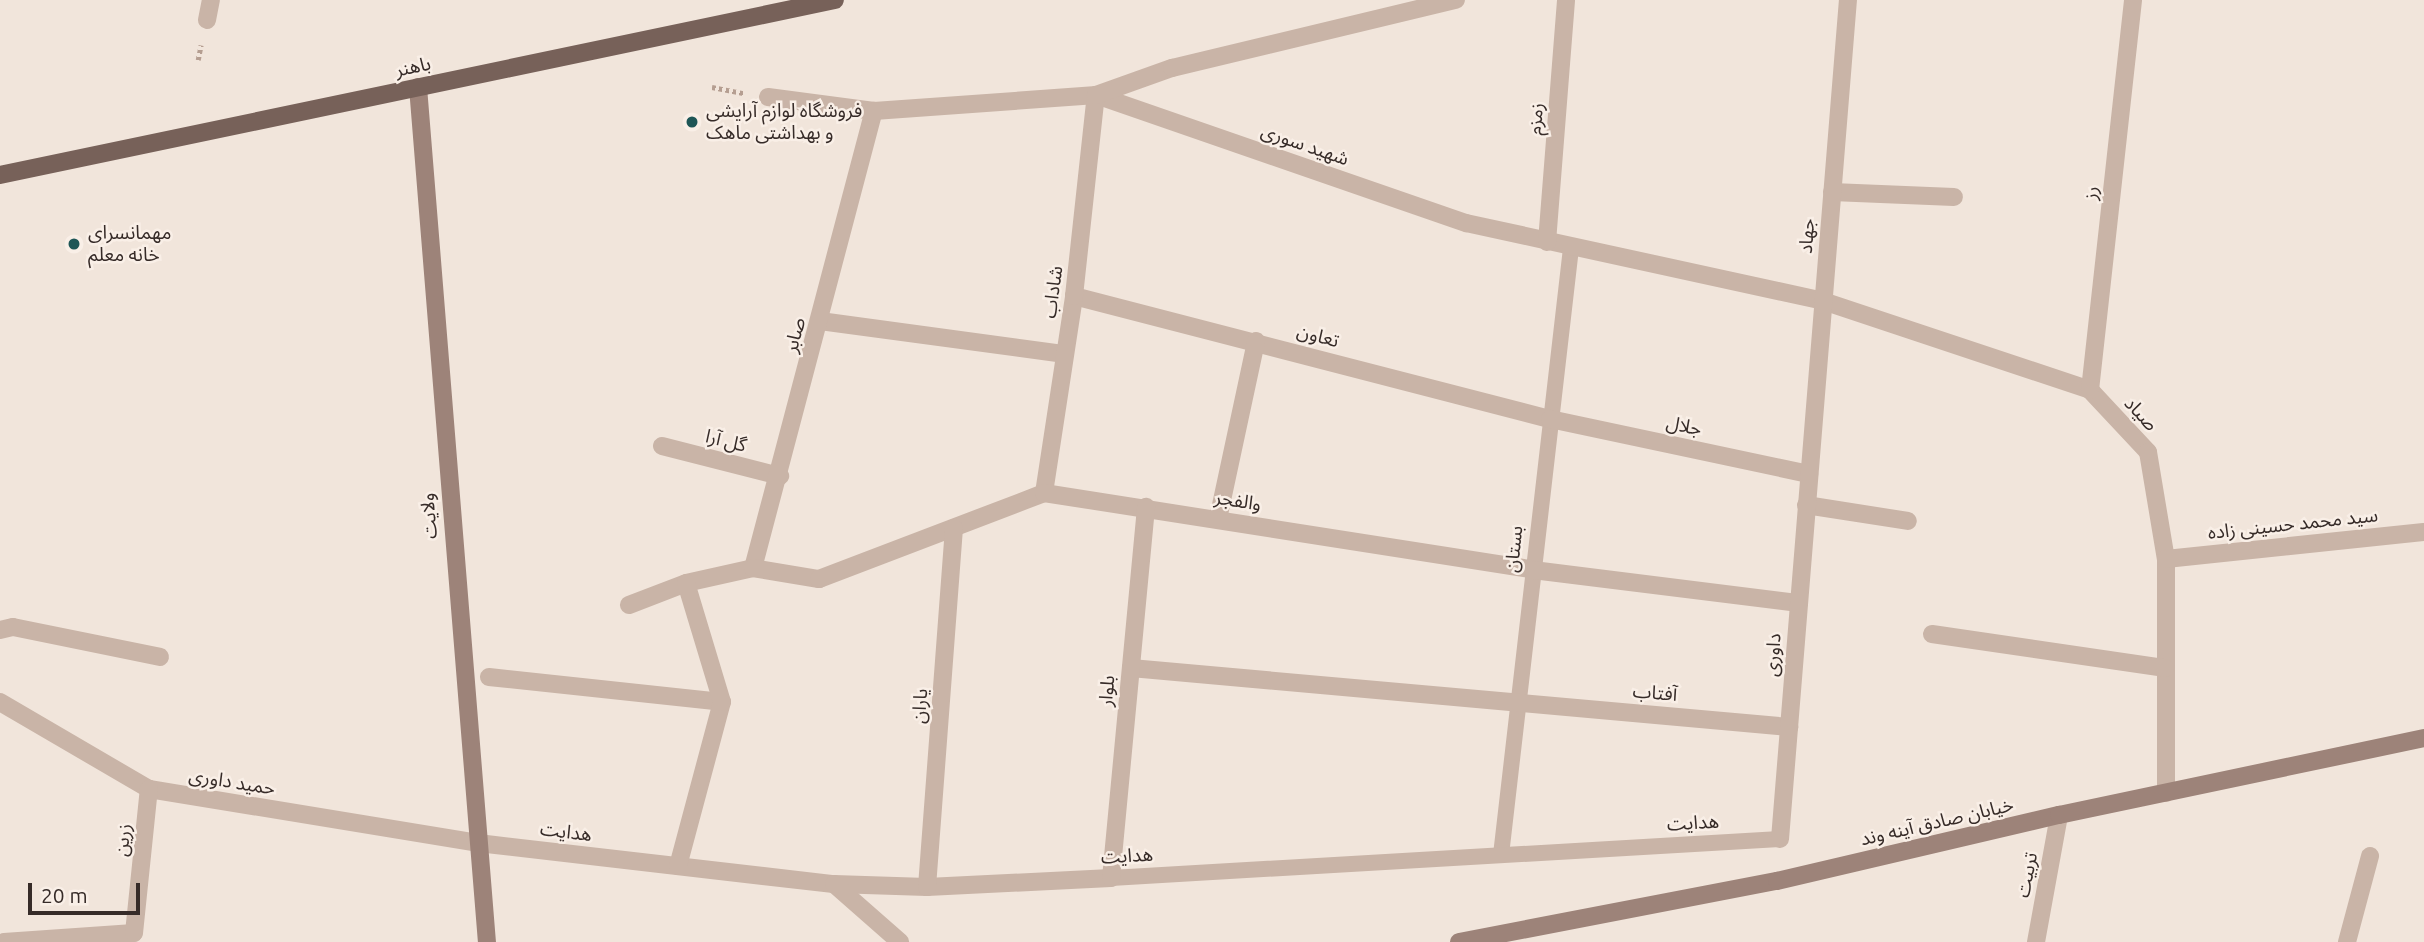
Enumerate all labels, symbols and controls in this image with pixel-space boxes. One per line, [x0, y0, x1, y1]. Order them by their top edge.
street label: باهنر [393, 52, 433, 82]
place label: فروشگاه لوازم آرایشی و بهداشتی ماهک [706, 100, 862, 144]
street label: زمزم [1524, 102, 1548, 136]
marker: فروشگاه لوازم آرایشی و بهداشتی ماهک [684, 114, 700, 130]
street label: شهید سوری [1258, 119, 1352, 171]
street label: رز [2079, 185, 2103, 201]
street label: جهاد [1794, 218, 1820, 254]
place label: مهمانسرای خانه معلم [88, 222, 171, 266]
marker: مهمانسرای خانه معلم [66, 236, 82, 252]
street label: شاداب [1038, 264, 1068, 320]
street label: صابر [779, 315, 811, 355]
street label: تعاون [1294, 319, 1342, 353]
street label: صیاد [2119, 392, 2163, 436]
street label: جلال [1664, 411, 1704, 441]
street label: گل آرا [703, 425, 749, 457]
street label: والفجر [1213, 486, 1263, 516]
street label: ولایت [416, 492, 442, 540]
street label: سید محمد حسینی زاده [2207, 504, 2379, 544]
street label: بستان [1500, 524, 1528, 574]
street label: داوری [1760, 633, 1786, 677]
street label: بلوار [1094, 674, 1120, 708]
street label: آفتاب [1632, 680, 1678, 706]
street label: یاران [907, 688, 933, 724]
street label: حمید داوری [187, 764, 277, 800]
street label: خیابان صادق آینه وند [1858, 793, 2016, 851]
street label: هدایت [1666, 810, 1720, 836]
street label: هدایت [539, 818, 593, 846]
street label: زرین [110, 822, 136, 858]
street label: هدایت [1100, 843, 1154, 869]
street label: تربیت [2011, 850, 2043, 900]
scale bar [32, 869, 144, 913]
text: 20 m [41, 883, 88, 907]

